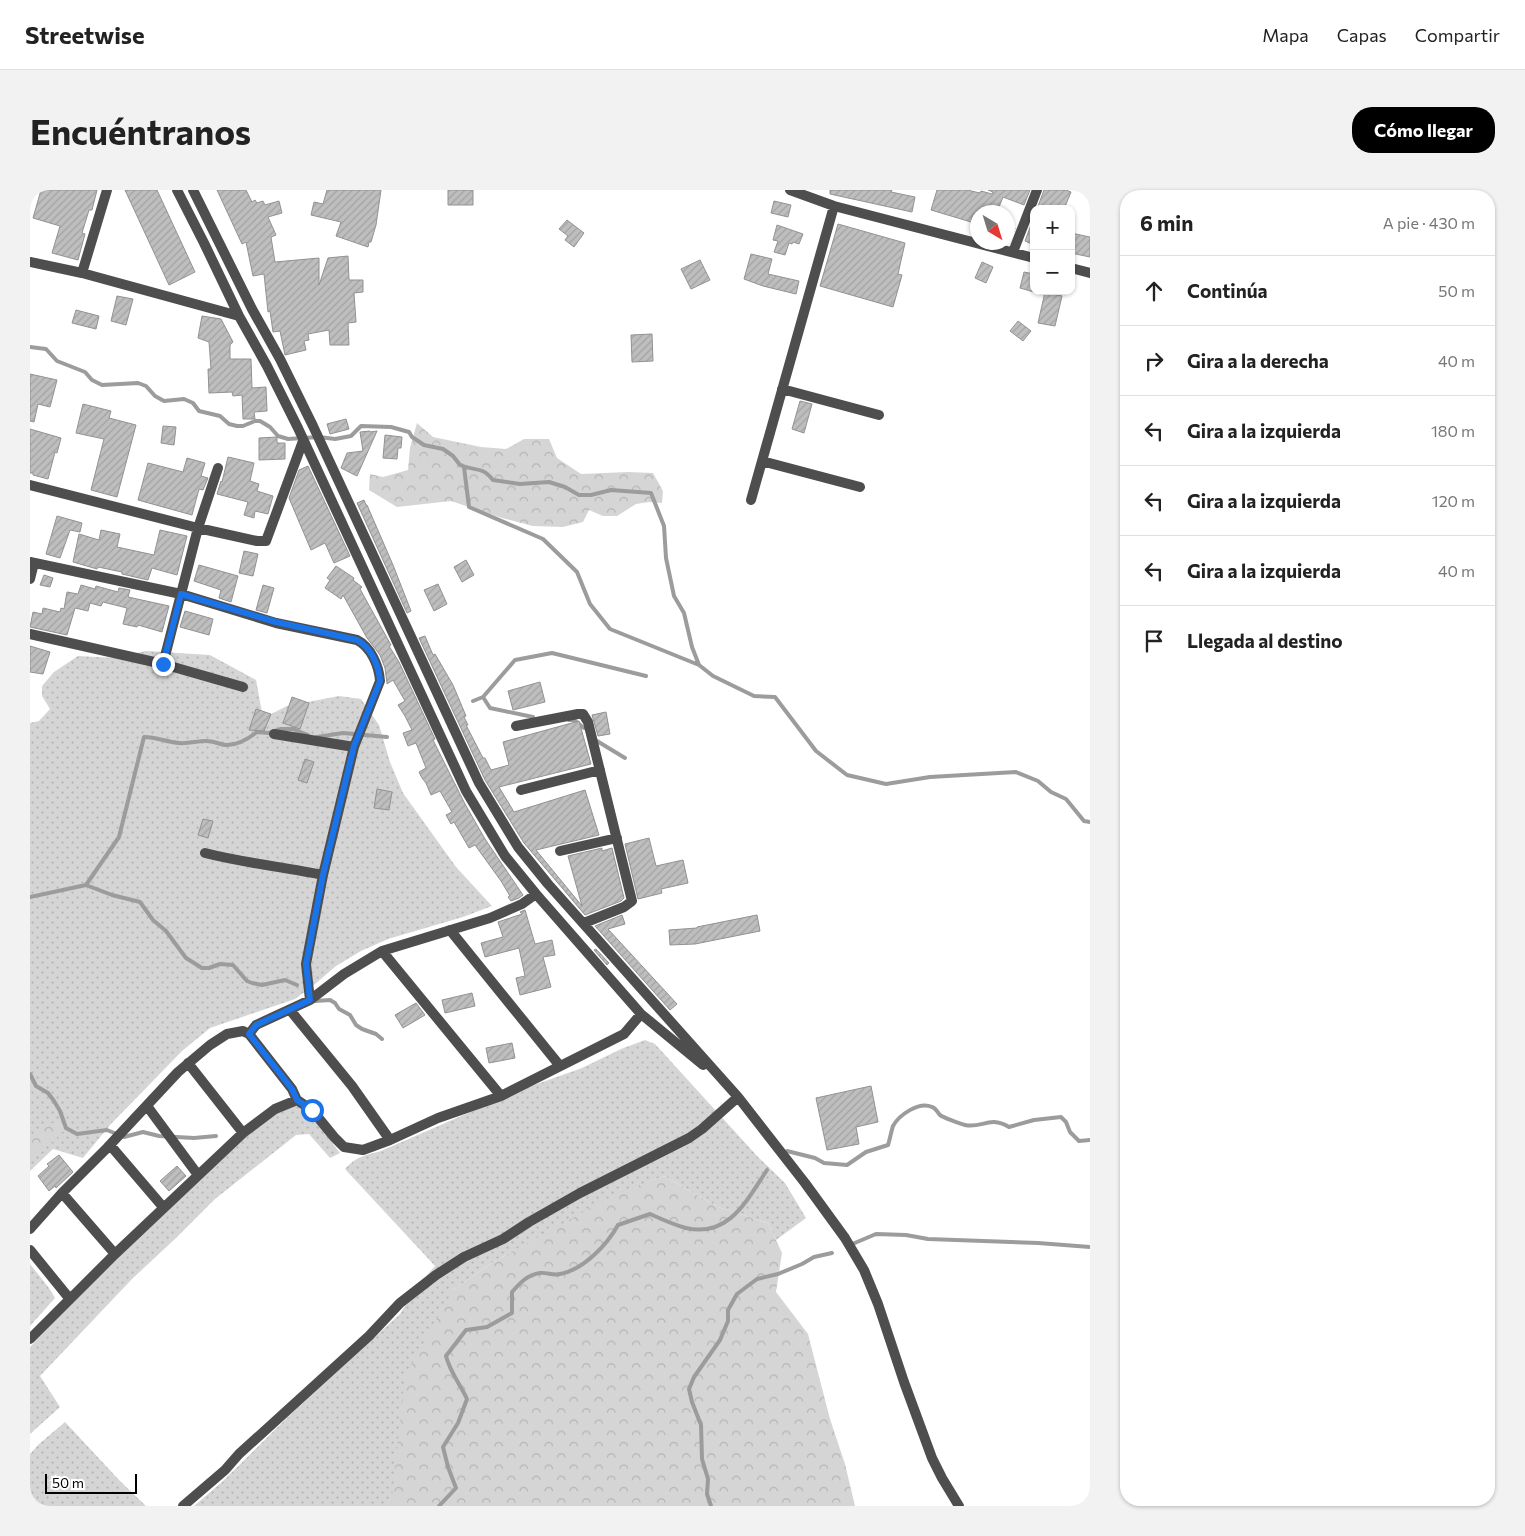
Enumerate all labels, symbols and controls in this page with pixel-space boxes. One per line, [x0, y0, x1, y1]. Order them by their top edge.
text: Streetwise [25, 20, 145, 49]
text: Mapa [1262, 24, 1309, 46]
text: Capas [1337, 24, 1387, 46]
text: Compartir [1415, 24, 1500, 46]
button: Cómo llegar [1352, 107, 1495, 153]
text: Encuéntranos [30, 109, 251, 152]
north arrow [970, 205, 1015, 250]
map controls [1030, 205, 1075, 295]
button: + [1030, 205, 1075, 250]
text: 6 min [1140, 210, 1193, 235]
text: A pie · 430 m [1383, 213, 1475, 232]
button: − [1030, 250, 1075, 295]
icon: ahead [1140, 277, 1168, 305]
text: Continúa [1187, 279, 1268, 302]
text: 50 m [1438, 281, 1475, 300]
icon: right [1140, 347, 1168, 375]
text: Gira a la derecha [1187, 349, 1329, 372]
text: 40 m [1438, 351, 1475, 370]
icon: left [1140, 417, 1168, 445]
text: Gira a la izquierda [1187, 419, 1341, 442]
text: 180 m [1431, 421, 1475, 440]
icon: left [1140, 487, 1168, 515]
text: Gira a la izquierda [1187, 489, 1341, 512]
text: 120 m [1432, 491, 1475, 510]
icon: left [1140, 557, 1168, 585]
text: Gira a la izquierda [1187, 559, 1341, 582]
text: 40 m [1438, 561, 1475, 580]
icon: arrive [1140, 627, 1168, 655]
text: Llegada al destino [1187, 629, 1343, 652]
route end [152, 653, 175, 676]
route start [301, 1099, 324, 1122]
scale bar [45, 1471, 138, 1494]
text: 50 m [52, 1474, 84, 1491]

